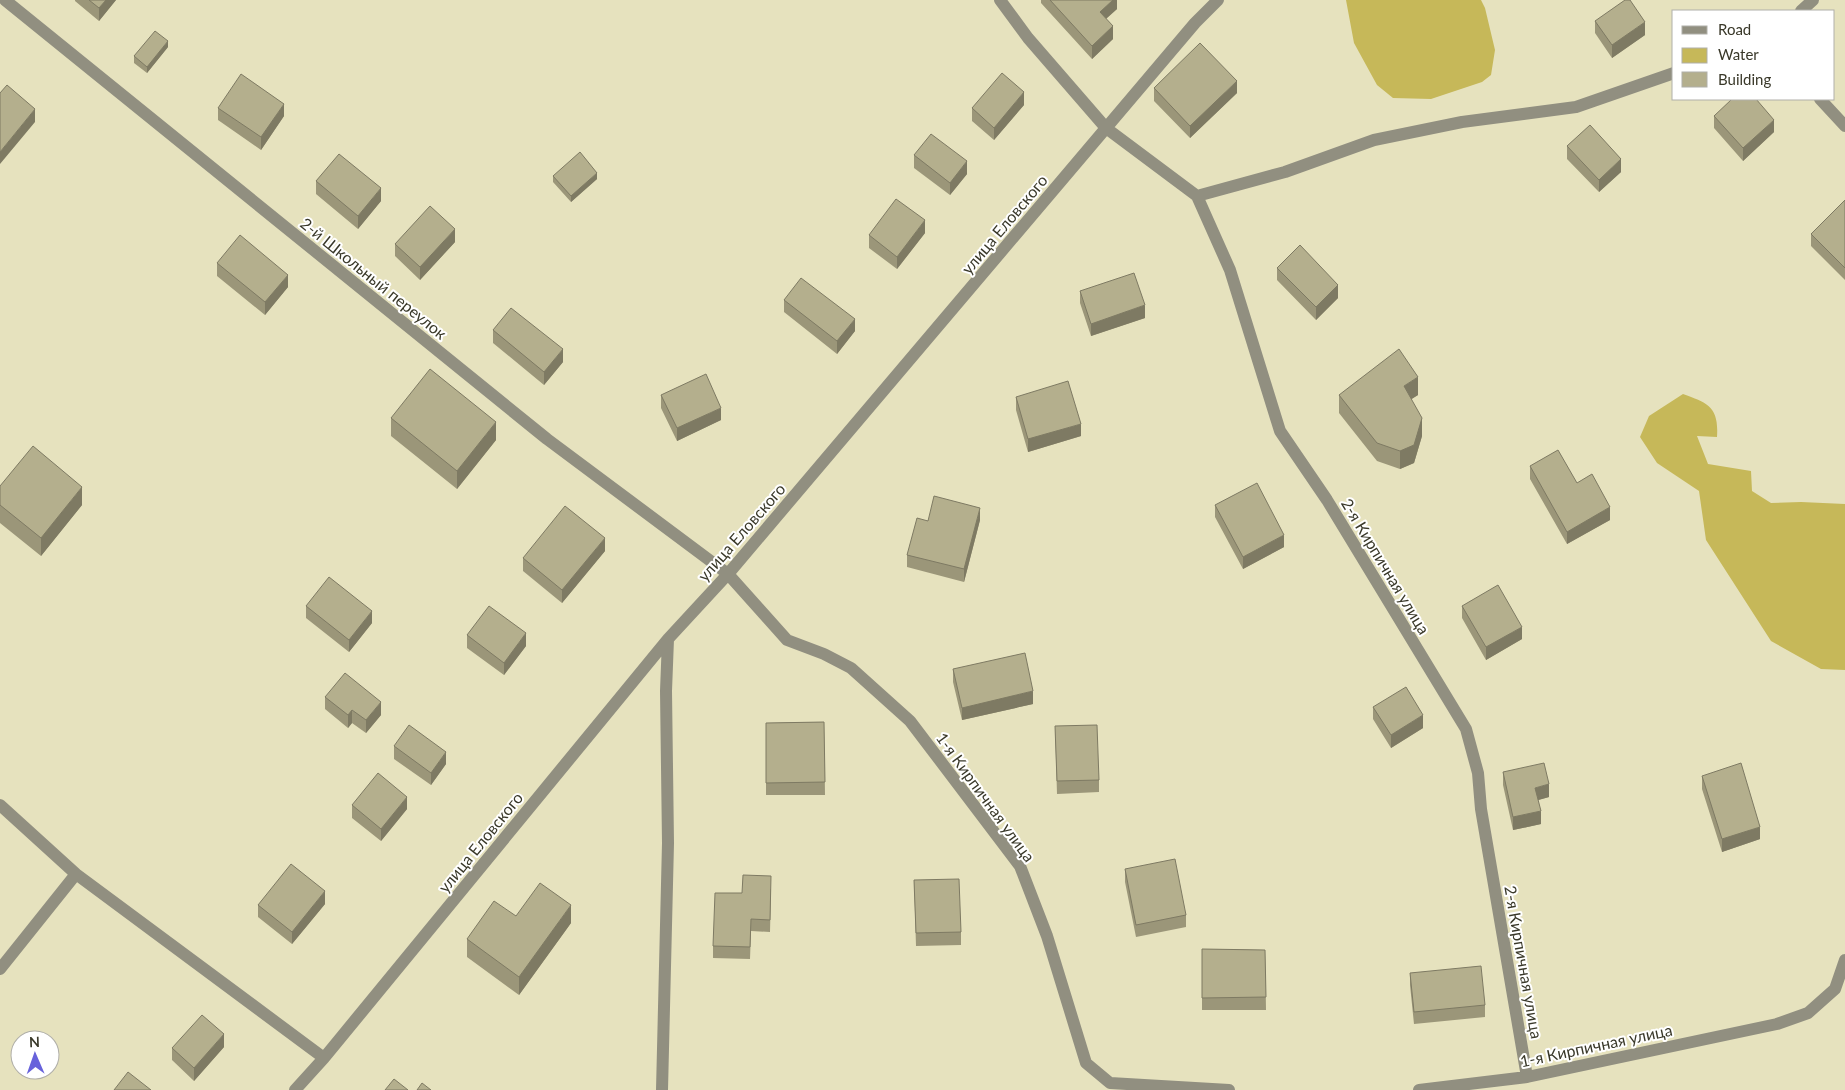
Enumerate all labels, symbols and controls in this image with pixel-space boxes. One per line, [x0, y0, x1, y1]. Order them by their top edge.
legend [1672, 10, 1835, 100]
text: Road [1718, 20, 1751, 38]
text: Water [1718, 45, 1759, 63]
text: Building [1718, 70, 1771, 88]
street label: улица Еловского [957, 171, 1051, 277]
street label: 2-й Школьный переулок [297, 213, 451, 343]
street label: улица Еловского [693, 479, 789, 585]
street label: 2-я Кирпичная улица [1338, 495, 1434, 637]
street label: 1-я Кирпичная улица [933, 729, 1039, 865]
street label: улица Еловского [434, 788, 526, 896]
street label: 2-я Кирпичная улица [1501, 884, 1547, 1040]
street label: 1-я Кирпичная улица [1518, 1020, 1674, 1070]
north arrow [10, 1030, 60, 1080]
text: N [29, 1033, 40, 1050]

